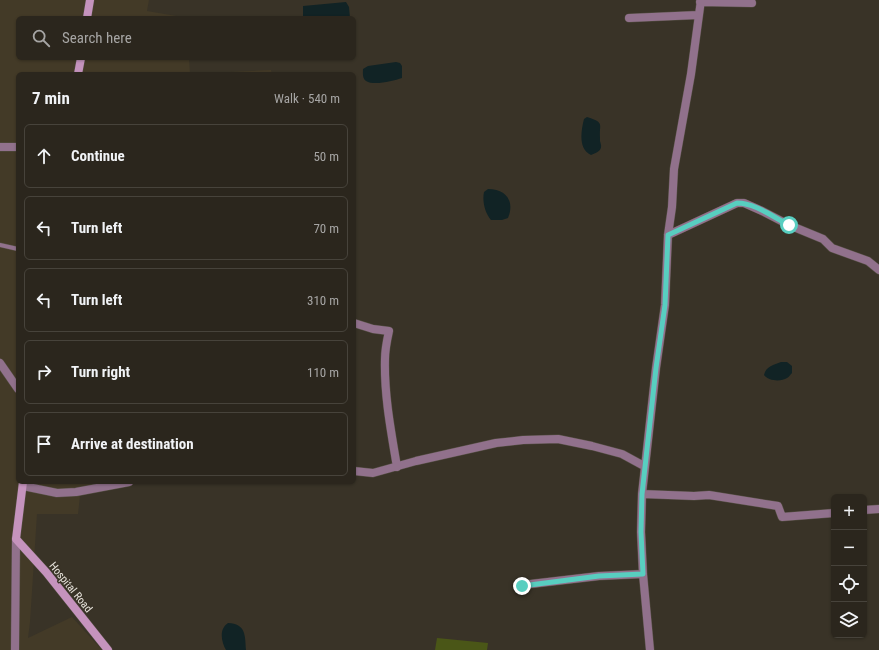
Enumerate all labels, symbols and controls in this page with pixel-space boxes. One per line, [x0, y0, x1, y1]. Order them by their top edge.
search box [16, 16, 356, 60]
icon: search [30, 27, 52, 49]
text: Search here [62, 29, 132, 47]
text: 7 min [32, 88, 70, 108]
text: Walk · 540 m [274, 91, 340, 106]
icon: ahead [33, 145, 55, 167]
text: Continue [71, 147, 125, 165]
text: 50 m [313, 149, 339, 164]
route start [780, 216, 798, 234]
icon: left [33, 217, 55, 239]
text: Turn left [71, 219, 122, 237]
text: 70 m [313, 221, 339, 236]
icon: left [33, 289, 55, 311]
text: Turn left [71, 291, 122, 309]
text: 310 m [307, 293, 339, 308]
icon: right [33, 361, 55, 383]
text: Turn right [71, 363, 130, 381]
text: 110 m [307, 365, 339, 380]
icon: arrive [33, 433, 55, 455]
text: Arrive at destination [71, 435, 194, 453]
map controls [831, 494, 867, 638]
button: + [831, 494, 867, 530]
button: − [831, 530, 867, 566]
street label: Hospital Road [46, 560, 95, 615]
button: locate [831, 566, 867, 602]
route end [513, 577, 531, 595]
button: layers [831, 602, 867, 638]

